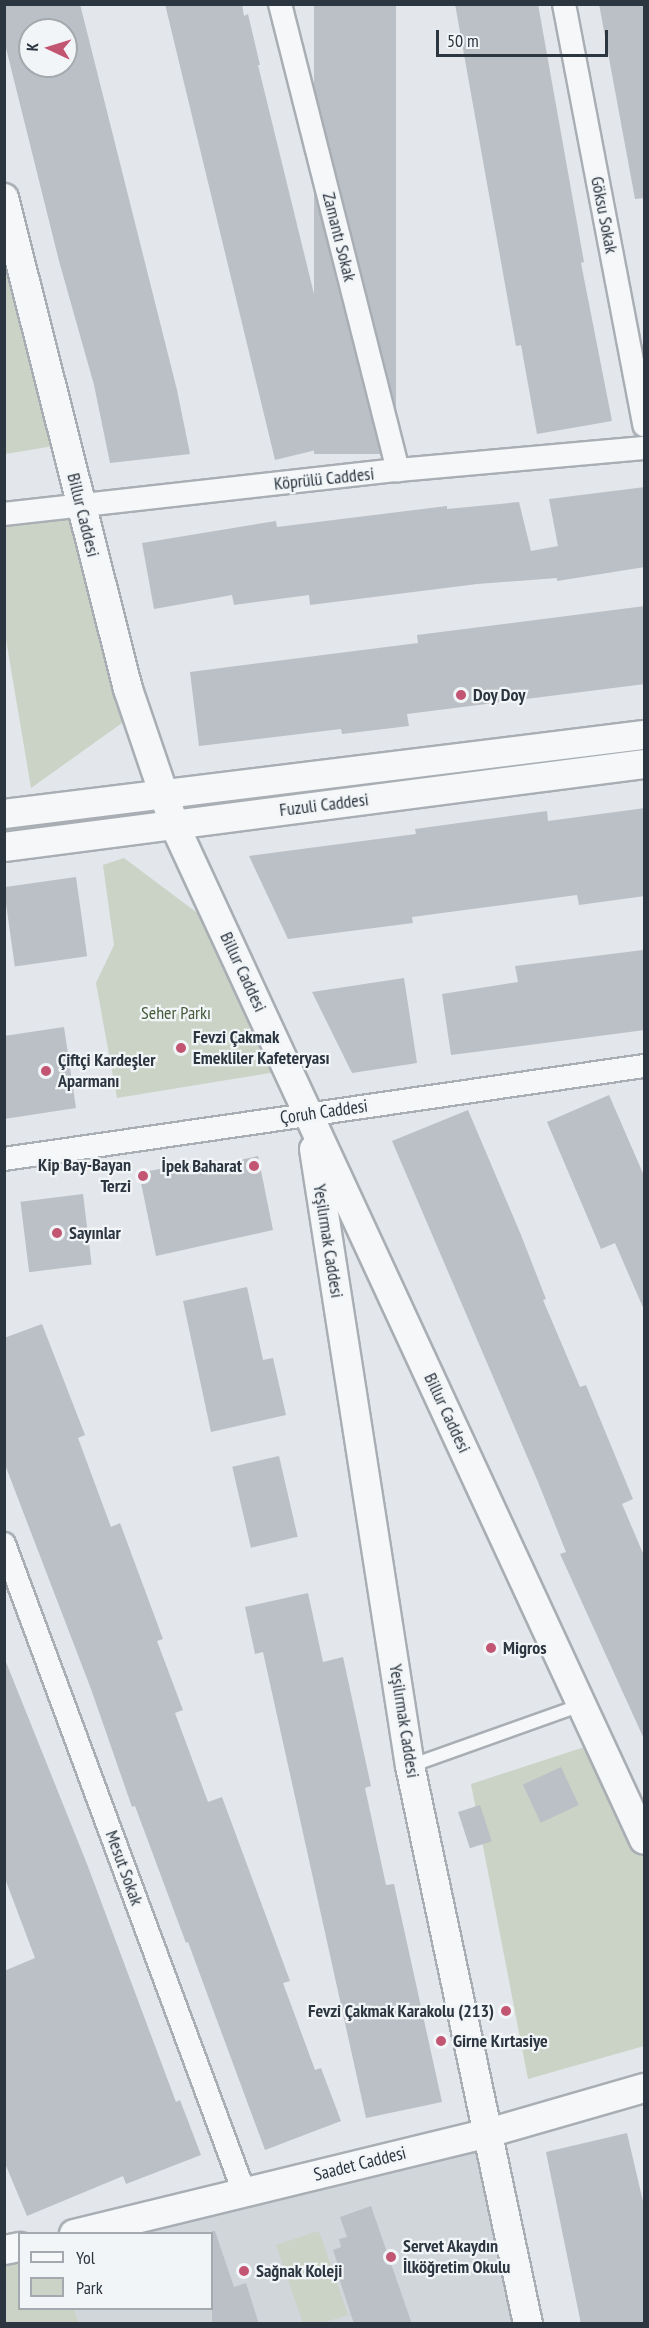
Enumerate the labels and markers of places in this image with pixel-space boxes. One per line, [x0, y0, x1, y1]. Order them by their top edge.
place label: Doy Doy [473, 684, 526, 706]
marker: Doy Doy [454, 688, 468, 702]
place label: Fevzi Çakmak Emekliler Kafeteryası [193, 1027, 329, 1070]
marker: Fevzi Çakmak Emekliler Kafeteryası [174, 1041, 188, 1055]
place label: Çiftçi Kardeşler Aparmanı [58, 1050, 155, 1092]
marker: Çiftçi Kardeşler Aparmanı [39, 1064, 53, 1078]
place label: Kip Bay-Bayan Terzi [38, 1155, 131, 1198]
place label: İpek Baharat [161, 1155, 242, 1177]
marker: İpek Baharat [247, 1159, 261, 1173]
marker: Kip Bay-Bayan Terzi [136, 1169, 150, 1183]
place label: Sayınlar [69, 1222, 121, 1244]
marker: Sayınlar [50, 1226, 64, 1240]
place label: Migros [503, 1637, 547, 1659]
marker: Migros [484, 1641, 498, 1655]
place label: Fevzi Çakmak Karakolu (213) [307, 2000, 494, 2022]
marker: Fevzi Çakmak Karakolu (213) [499, 2004, 513, 2018]
place label: Girne Kırtasiye [453, 2030, 548, 2052]
marker: Girne Kırtasiye [434, 2034, 448, 2048]
place label: Servet Akaydın İlköğretim Okulu [403, 2236, 511, 2278]
marker: Servet Akaydın İlköğretim Okulu [384, 2250, 398, 2264]
place label: Sağnak Koleji [256, 2260, 343, 2282]
marker: Sağnak Koleji [237, 2264, 251, 2278]

